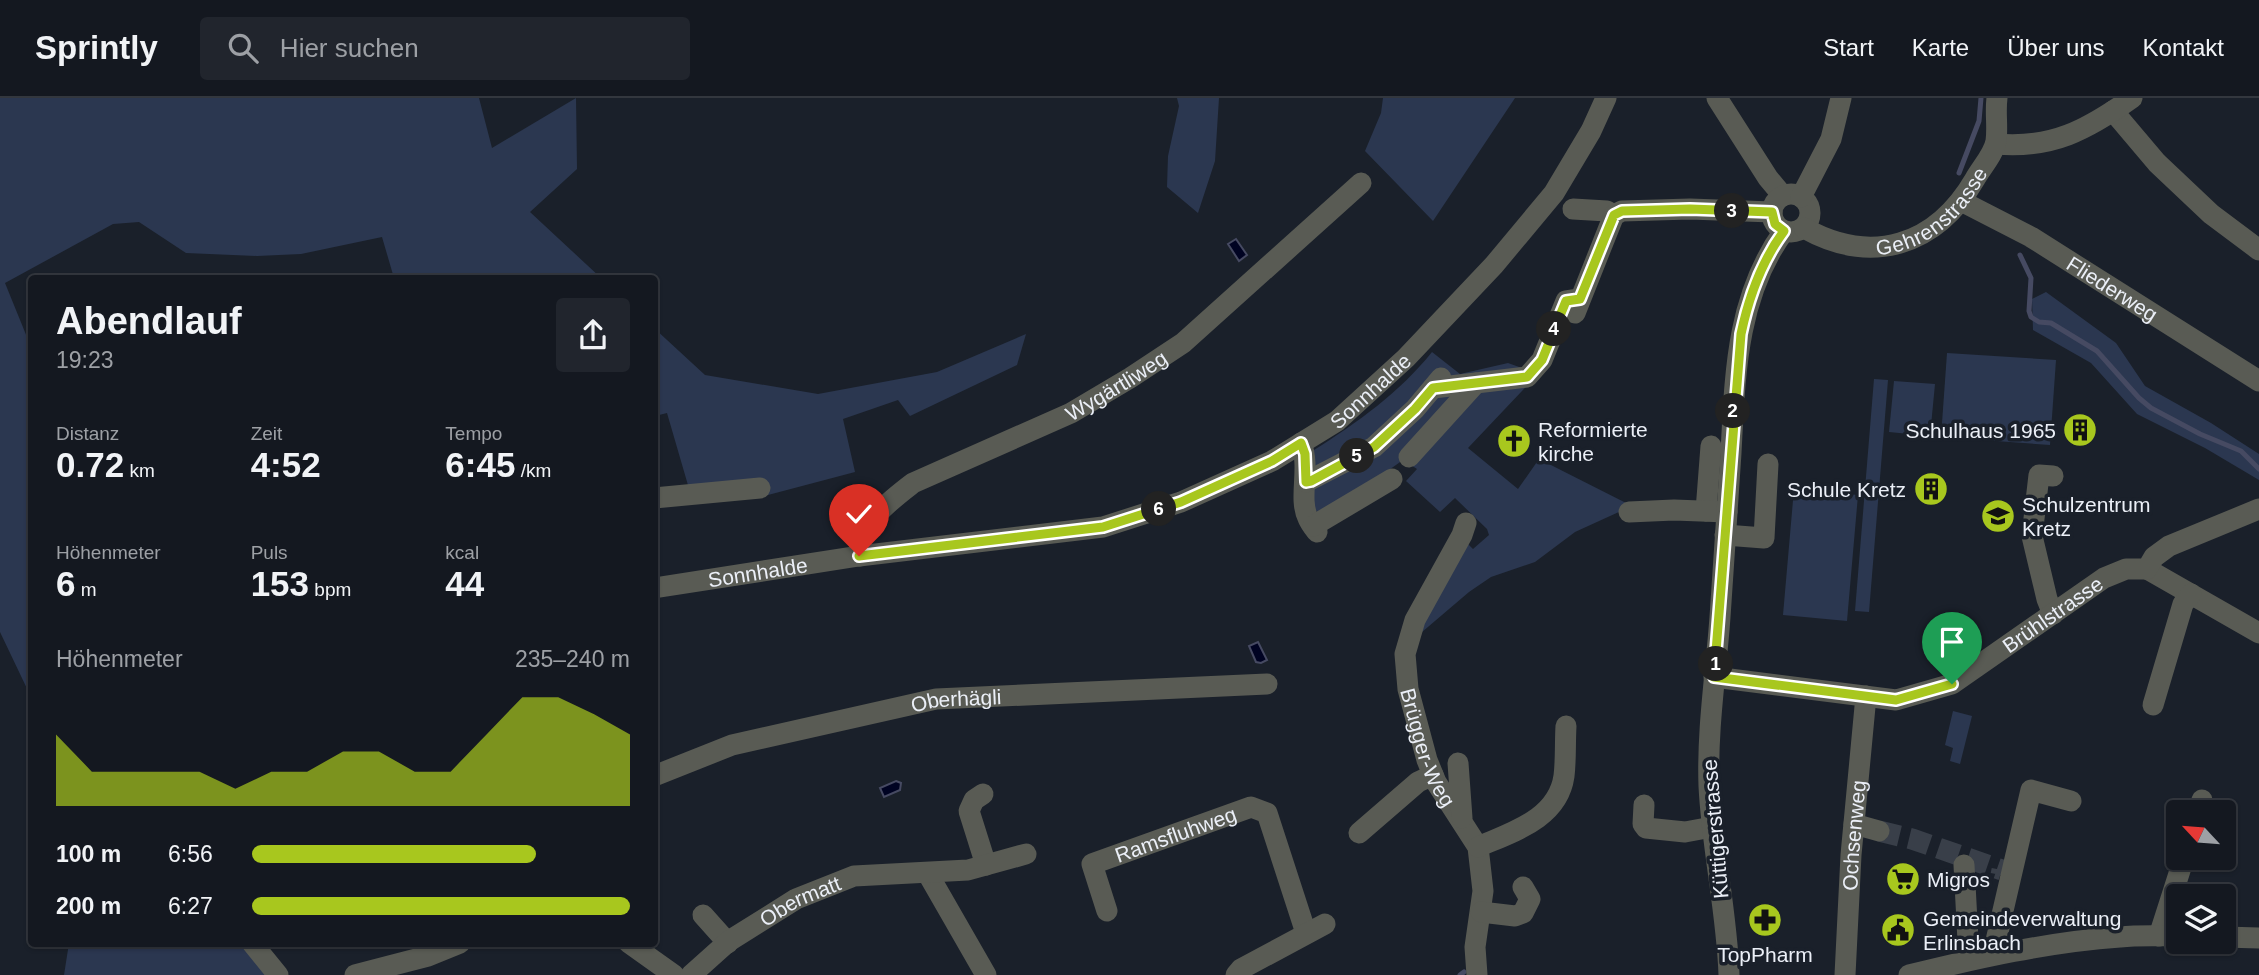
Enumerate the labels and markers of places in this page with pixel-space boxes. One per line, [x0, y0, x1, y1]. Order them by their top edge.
pin: 3 [1714, 194, 1750, 228]
pin: 4 [1536, 312, 1572, 346]
pin: 2 [1716, 394, 1750, 428]
building icon: Schulhaus 1965 [2061, 411, 2099, 449]
place label: Reformierte kirche [1538, 418, 1648, 465]
place label: Schulhaus 1965 [1905, 419, 2056, 442]
church icon: Reformierte kirche [1495, 422, 1533, 460]
pin: 5 [1340, 438, 1374, 474]
building icon: Schule Kretz [1912, 470, 1950, 508]
place label: Schule Kretz [1787, 478, 1906, 501]
pin [829, 484, 889, 556]
pin: 6 [1142, 492, 1176, 526]
place label: Schulzentrum Kretz [2022, 493, 2150, 540]
school or university icon: Schulzentrum Kretz [1979, 497, 2017, 535]
pin [1922, 612, 1982, 684]
pin: 1 [1698, 646, 1734, 682]
supermarket icon: Migros [1884, 860, 1922, 898]
place label: Migros [1927, 868, 1990, 891]
pharmacy icon: TopPharm [1746, 901, 1784, 939]
place label: Gemeindeverwaltung Erlinsbach [1923, 907, 2121, 954]
public building icon: Gemeindeverwaltung Erlinsbach [1879, 911, 1917, 949]
place label: TopPharm [1717, 943, 1813, 966]

